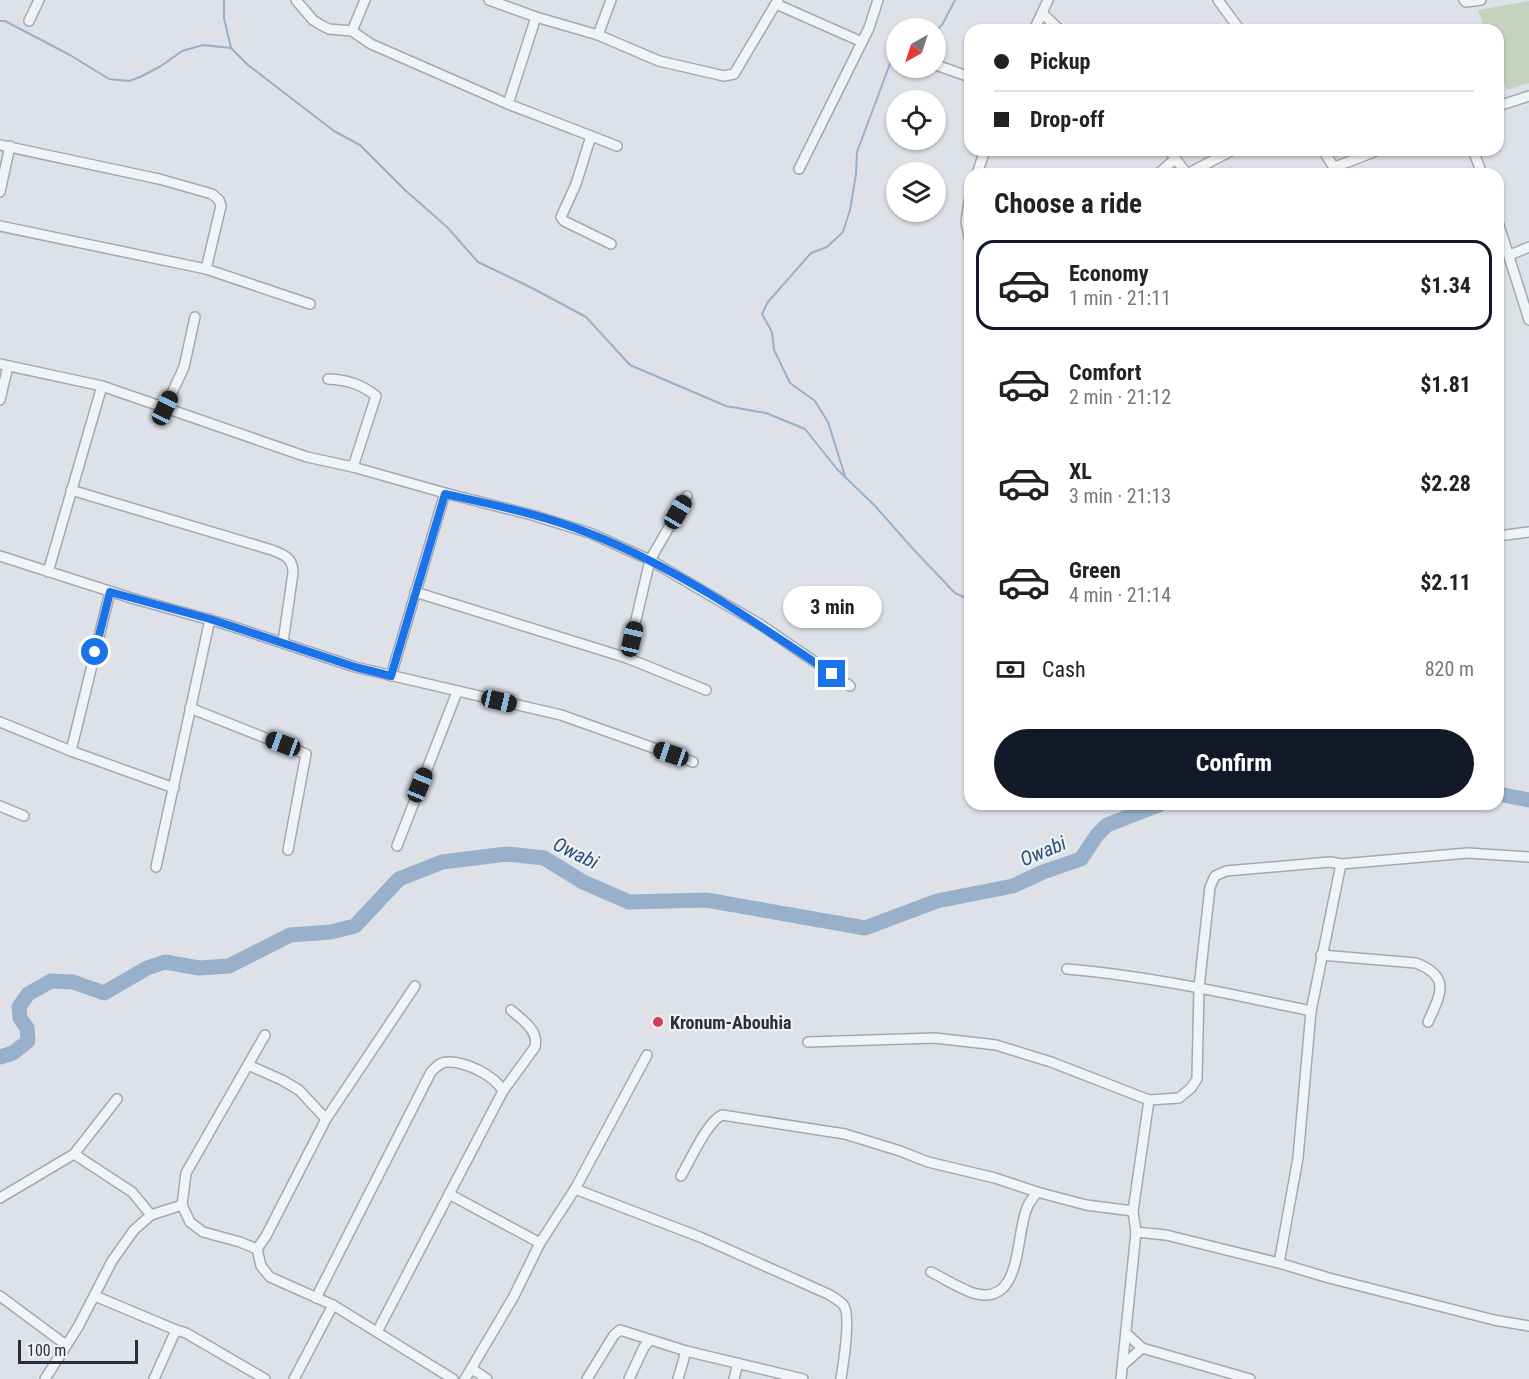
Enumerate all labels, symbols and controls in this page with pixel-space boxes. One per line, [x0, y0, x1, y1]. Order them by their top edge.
north arrow [886, 18, 946, 78]
map controls [886, 18, 946, 222]
text: Pickup [1030, 49, 1090, 74]
button: locate [886, 90, 946, 150]
text: Drop-off [1030, 107, 1104, 132]
button: layers [886, 162, 946, 222]
text: Choose a ride [994, 188, 1142, 220]
icon: car [997, 258, 1051, 312]
text: Economy [1069, 261, 1149, 286]
text: $1.34 [1420, 273, 1471, 298]
text: 1 min · 21:11 [1069, 286, 1171, 310]
icon: car [997, 357, 1051, 411]
text: Comfort [1069, 360, 1142, 385]
text: $1.81 [1420, 372, 1471, 397]
text: 2 min · 21:12 [1069, 385, 1171, 409]
car [149, 388, 181, 428]
icon: car [997, 456, 1051, 510]
text: XL [1069, 459, 1092, 484]
text: $2.28 [1420, 471, 1471, 496]
text: 3 min · 21:13 [1069, 484, 1171, 508]
car [661, 492, 695, 532]
icon: car [997, 555, 1051, 609]
text: Green [1069, 558, 1121, 583]
text: $2.11 [1420, 570, 1471, 595]
text: 4 min · 21:14 [1069, 583, 1171, 607]
callout: 3 min [782, 587, 882, 629]
text: 3 min [810, 595, 855, 619]
car [619, 619, 645, 659]
route start [81, 638, 108, 665]
icon: cash [994, 653, 1027, 686]
text: Cash [1042, 657, 1086, 682]
text: 820 m [1425, 657, 1474, 681]
route end [818, 660, 845, 687]
car [479, 688, 519, 714]
car [263, 729, 303, 759]
button: Confirm [994, 729, 1474, 798]
car [651, 740, 691, 768]
car [405, 765, 435, 805]
water label: Owabi [1016, 830, 1070, 871]
water label: Owabi [549, 832, 603, 874]
place label: Kronum-Abouhia [670, 1012, 791, 1033]
marker: Kronum-Abouhia [651, 1015, 665, 1029]
scale bar [18, 1337, 138, 1364]
text: 100 m [27, 1341, 66, 1360]

